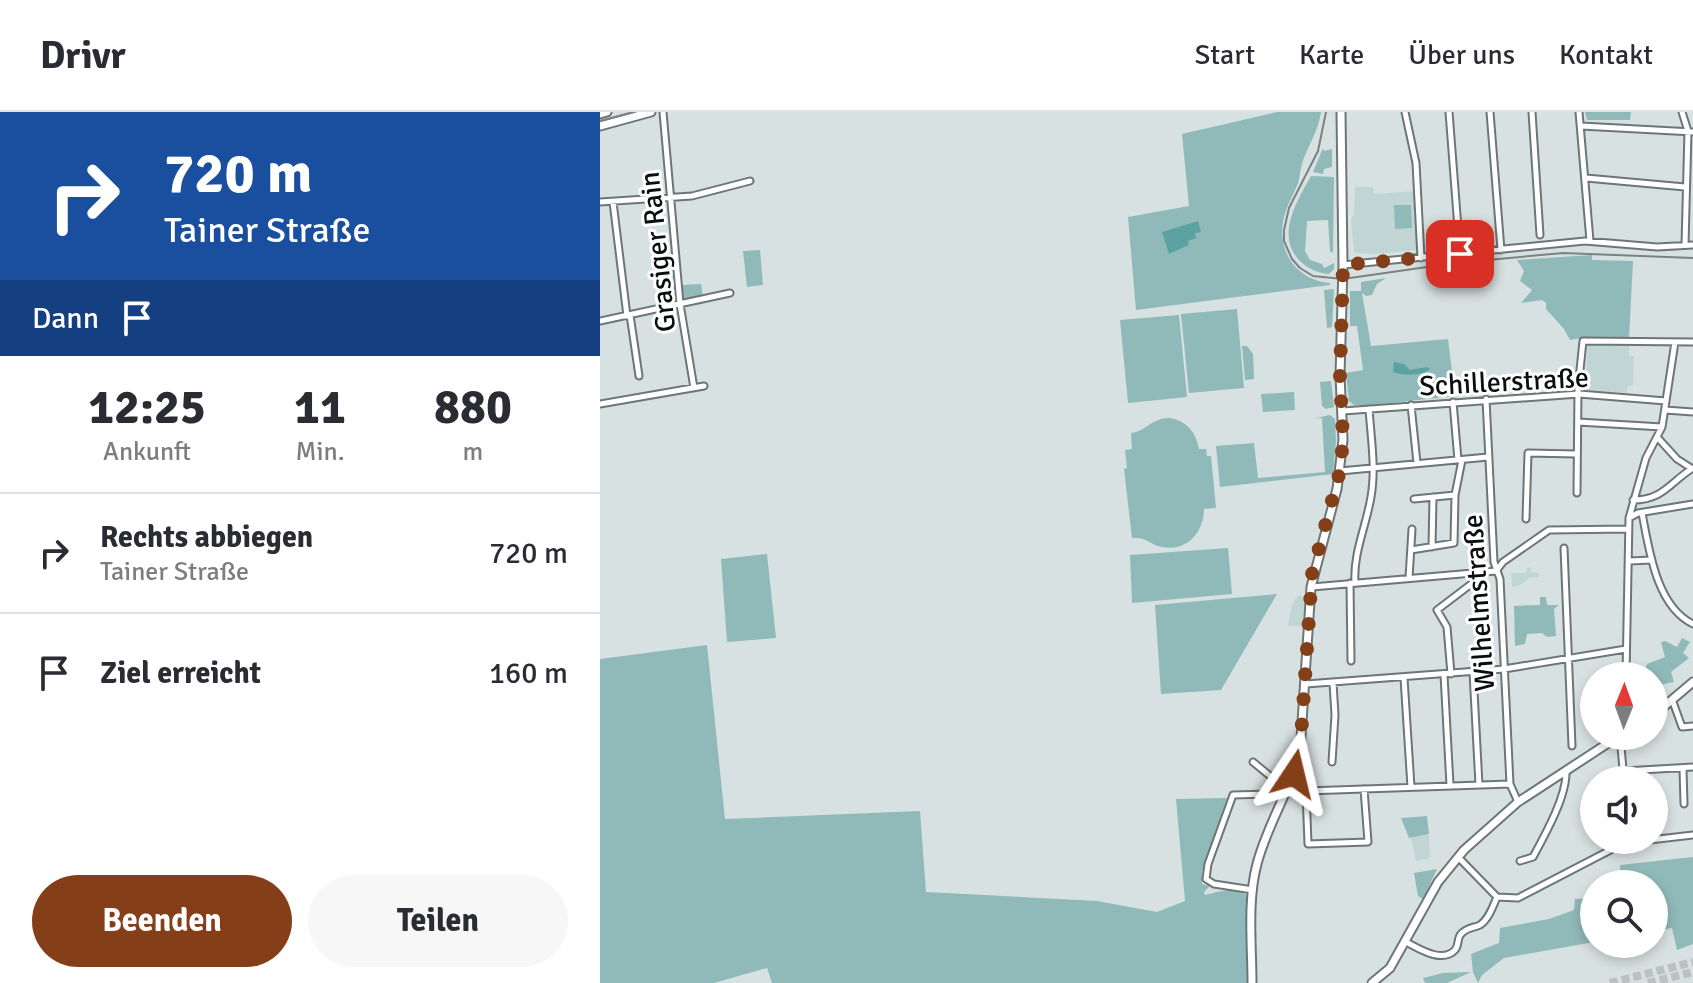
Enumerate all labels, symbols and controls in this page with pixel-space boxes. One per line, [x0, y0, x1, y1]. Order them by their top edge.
text: Drivr [40, 32, 126, 79]
text: Start [1195, 38, 1255, 72]
text: Karte [1299, 38, 1364, 72]
text: Über uns [1408, 38, 1515, 72]
text: Kontakt [1559, 38, 1653, 72]
text: 720 m [164, 139, 312, 208]
icon: right [32, 144, 136, 248]
street label: Grasiger Rain [633, 170, 683, 334]
text: Tainer Straße [164, 208, 370, 253]
pin [1426, 220, 1494, 288]
icon: arrive [1438, 232, 1482, 276]
icon: arrive [115, 296, 159, 340]
text: Dann [32, 300, 99, 337]
street label: Schillerstraße [1418, 361, 1590, 403]
text: 12:25 [88, 378, 206, 437]
text: 11 [294, 378, 346, 437]
text: 880 [434, 378, 512, 437]
text: Ankunft [103, 436, 191, 468]
text: Min. [296, 436, 345, 468]
text: m [463, 436, 483, 468]
street label: Wilhelmstraße [1456, 513, 1502, 693]
text: Rechts abbiegen [100, 519, 313, 556]
icon: right [32, 531, 76, 575]
text: 720 m [489, 535, 568, 572]
text: Tainer Straße [100, 556, 249, 588]
icon: arrive [32, 651, 76, 695]
text: Ziel erreicht [100, 655, 261, 692]
text: 160 m [489, 655, 568, 692]
north arrow [1580, 662, 1668, 750]
map controls [1580, 662, 1668, 958]
position arrow [1252, 732, 1336, 816]
button: sound [1580, 766, 1668, 854]
button: search [1580, 870, 1668, 958]
button: Beenden [32, 875, 292, 967]
button: Teilen [308, 875, 568, 967]

